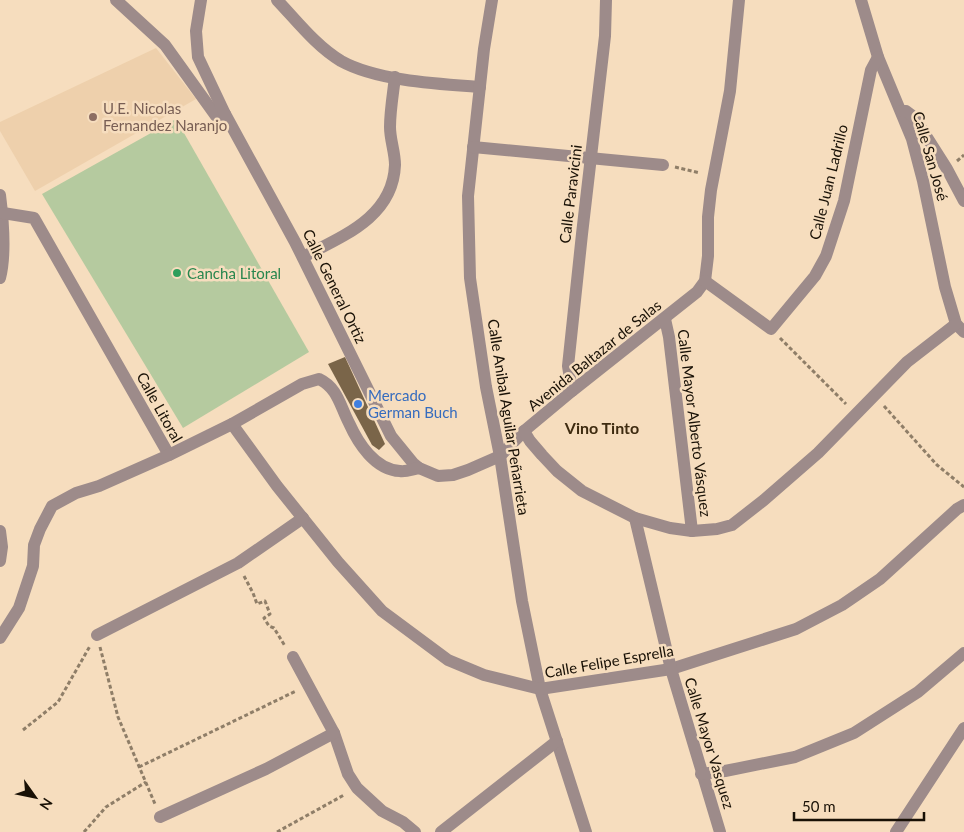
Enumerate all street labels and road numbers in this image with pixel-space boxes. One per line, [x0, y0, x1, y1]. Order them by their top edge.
street label: Calle San José [910, 109, 952, 203]
street label: Calle Juan Ladrillo [805, 122, 851, 242]
street label: Calle Paravicini [555, 144, 585, 244]
street label: Calle General Ortiz [300, 226, 371, 346]
street label: Avenida Baltazar de Salas [524, 296, 664, 414]
street label: Calle Anibal Aguilar Peñarrieta [485, 318, 533, 516]
street label: Calle Mayor Alberto Vásquez [675, 328, 715, 518]
street label: Calle Litoral [133, 369, 187, 445]
street label: Calle Felipe Esprella [543, 641, 675, 681]
street label: Calle Mayor Vasquez [681, 675, 739, 811]

